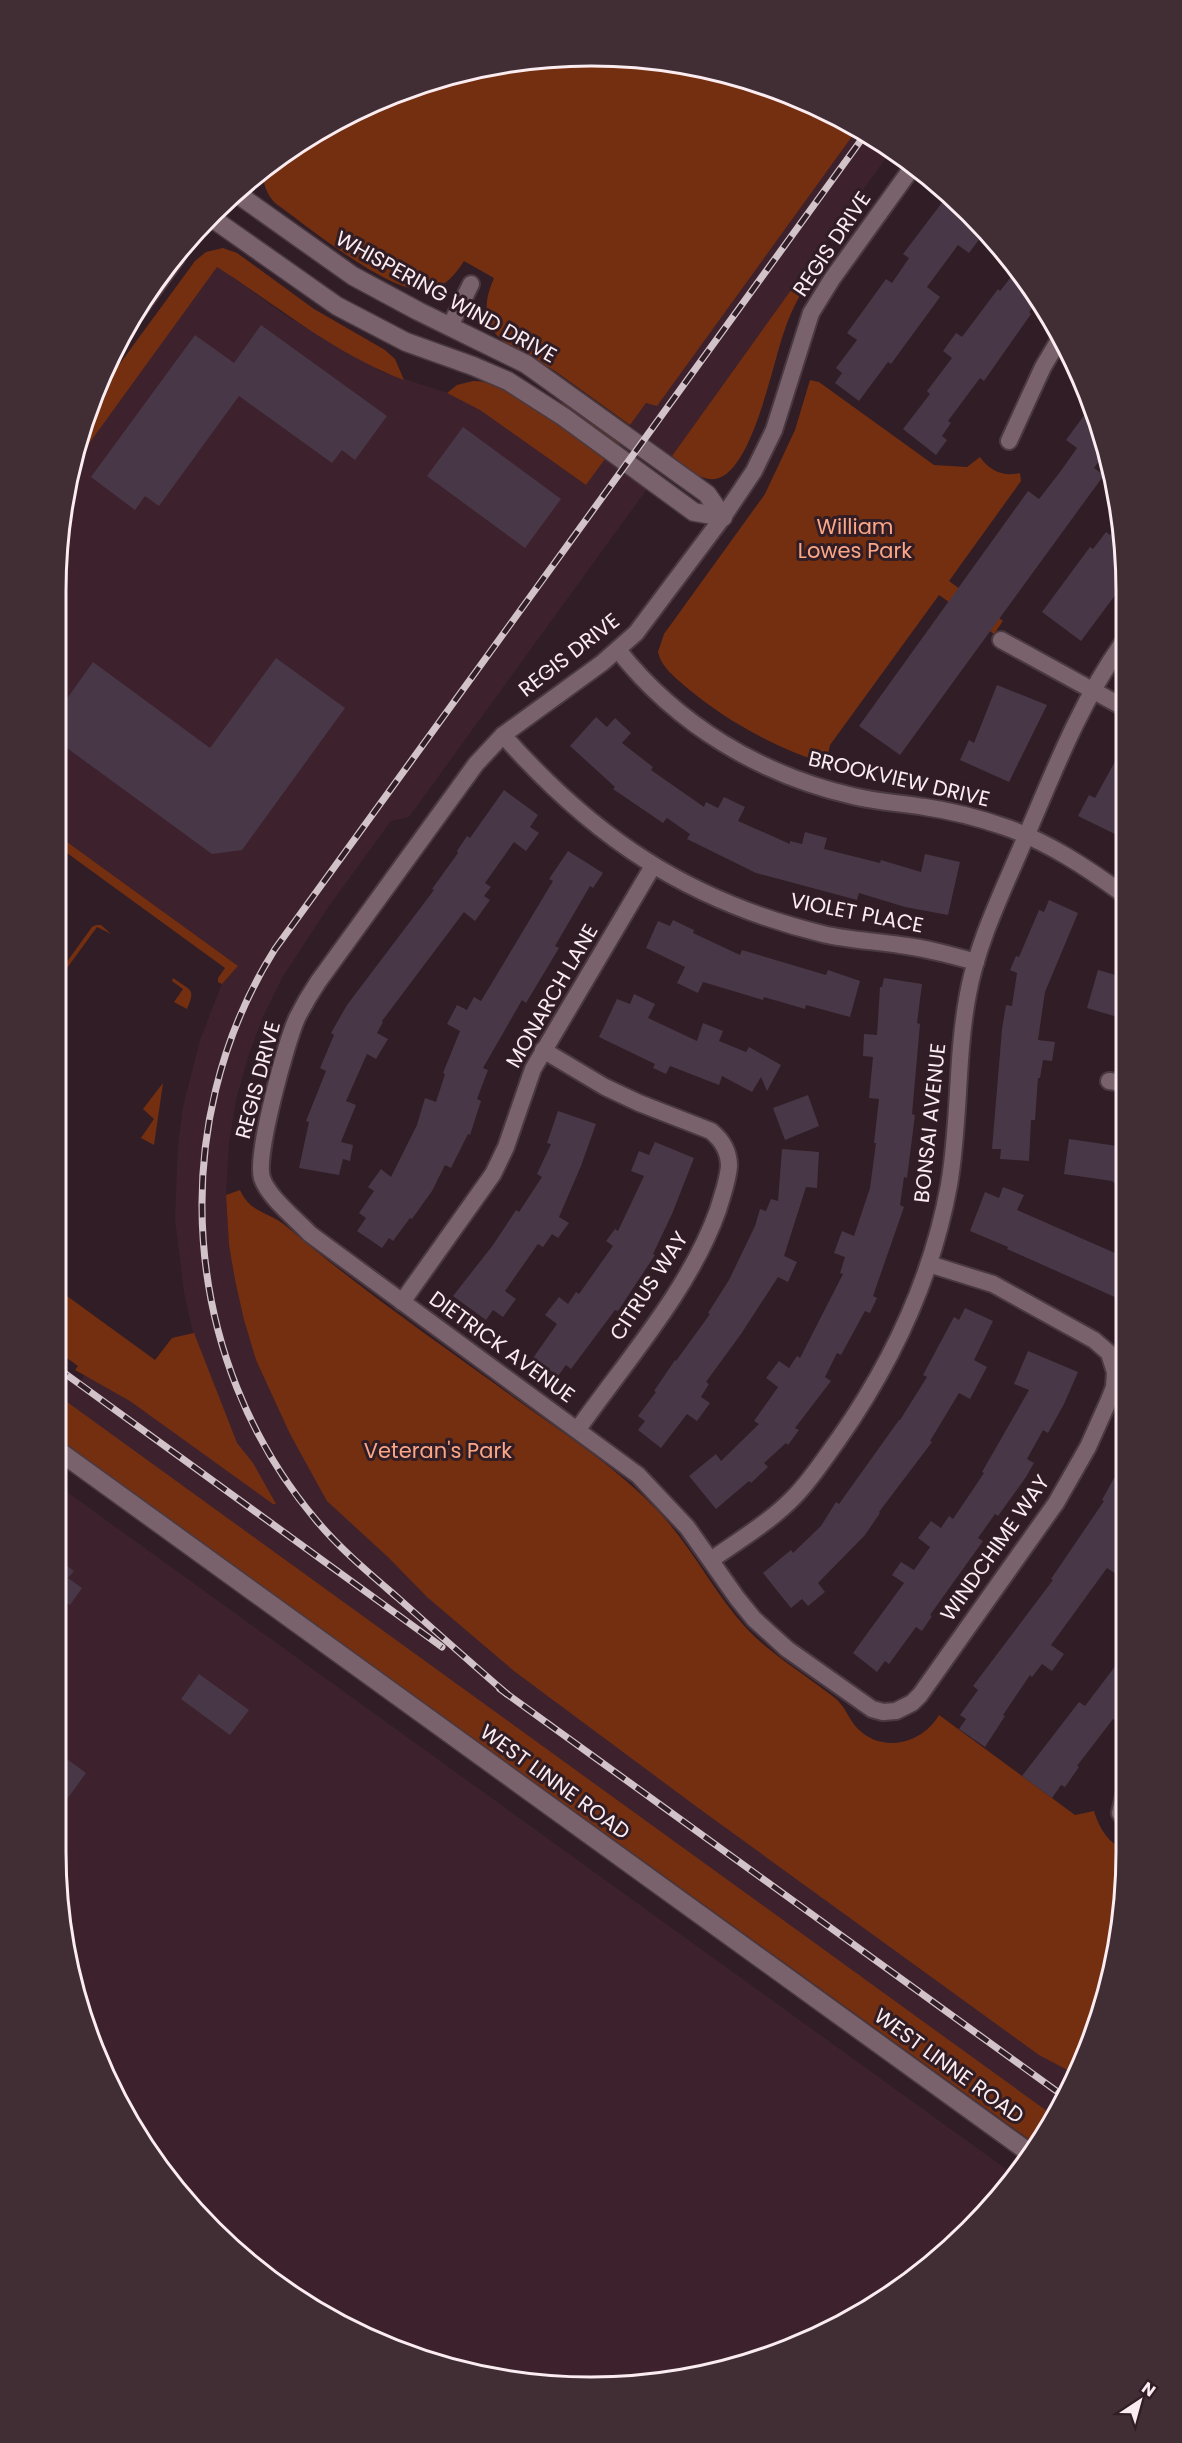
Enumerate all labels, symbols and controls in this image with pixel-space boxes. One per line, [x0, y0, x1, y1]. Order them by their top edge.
street label: REGIS DRIVE [786, 186, 877, 302]
street label: WHISPERING WIND DRIVE [330, 224, 562, 370]
park label: William Lowes Park [798, 512, 912, 565]
street label: REGIS DRIVE [512, 606, 625, 703]
street label: BROOKVIEW DRIVE [806, 744, 993, 813]
street label: VIOLET PLACE [788, 885, 926, 940]
street label: MONARCH LANE [499, 919, 604, 1073]
street label: REGIS DRIVE [228, 1018, 287, 1142]
street label: BONSAI AVENUE [907, 1042, 952, 1204]
street label: CITRUS WAY [603, 1226, 695, 1346]
street label: DIETRICK AVENUE [424, 1284, 581, 1409]
park label: Veteran's Park [364, 1436, 512, 1465]
street label: WINDCHIME WAY [933, 1469, 1056, 1627]
street label: WEST LINNE ROAD [474, 1717, 636, 1846]
street label: WEST LINNE ROAD [868, 2001, 1030, 2130]
north arrow [1110, 2371, 1170, 2431]
text: N [1137, 2376, 1160, 2402]

